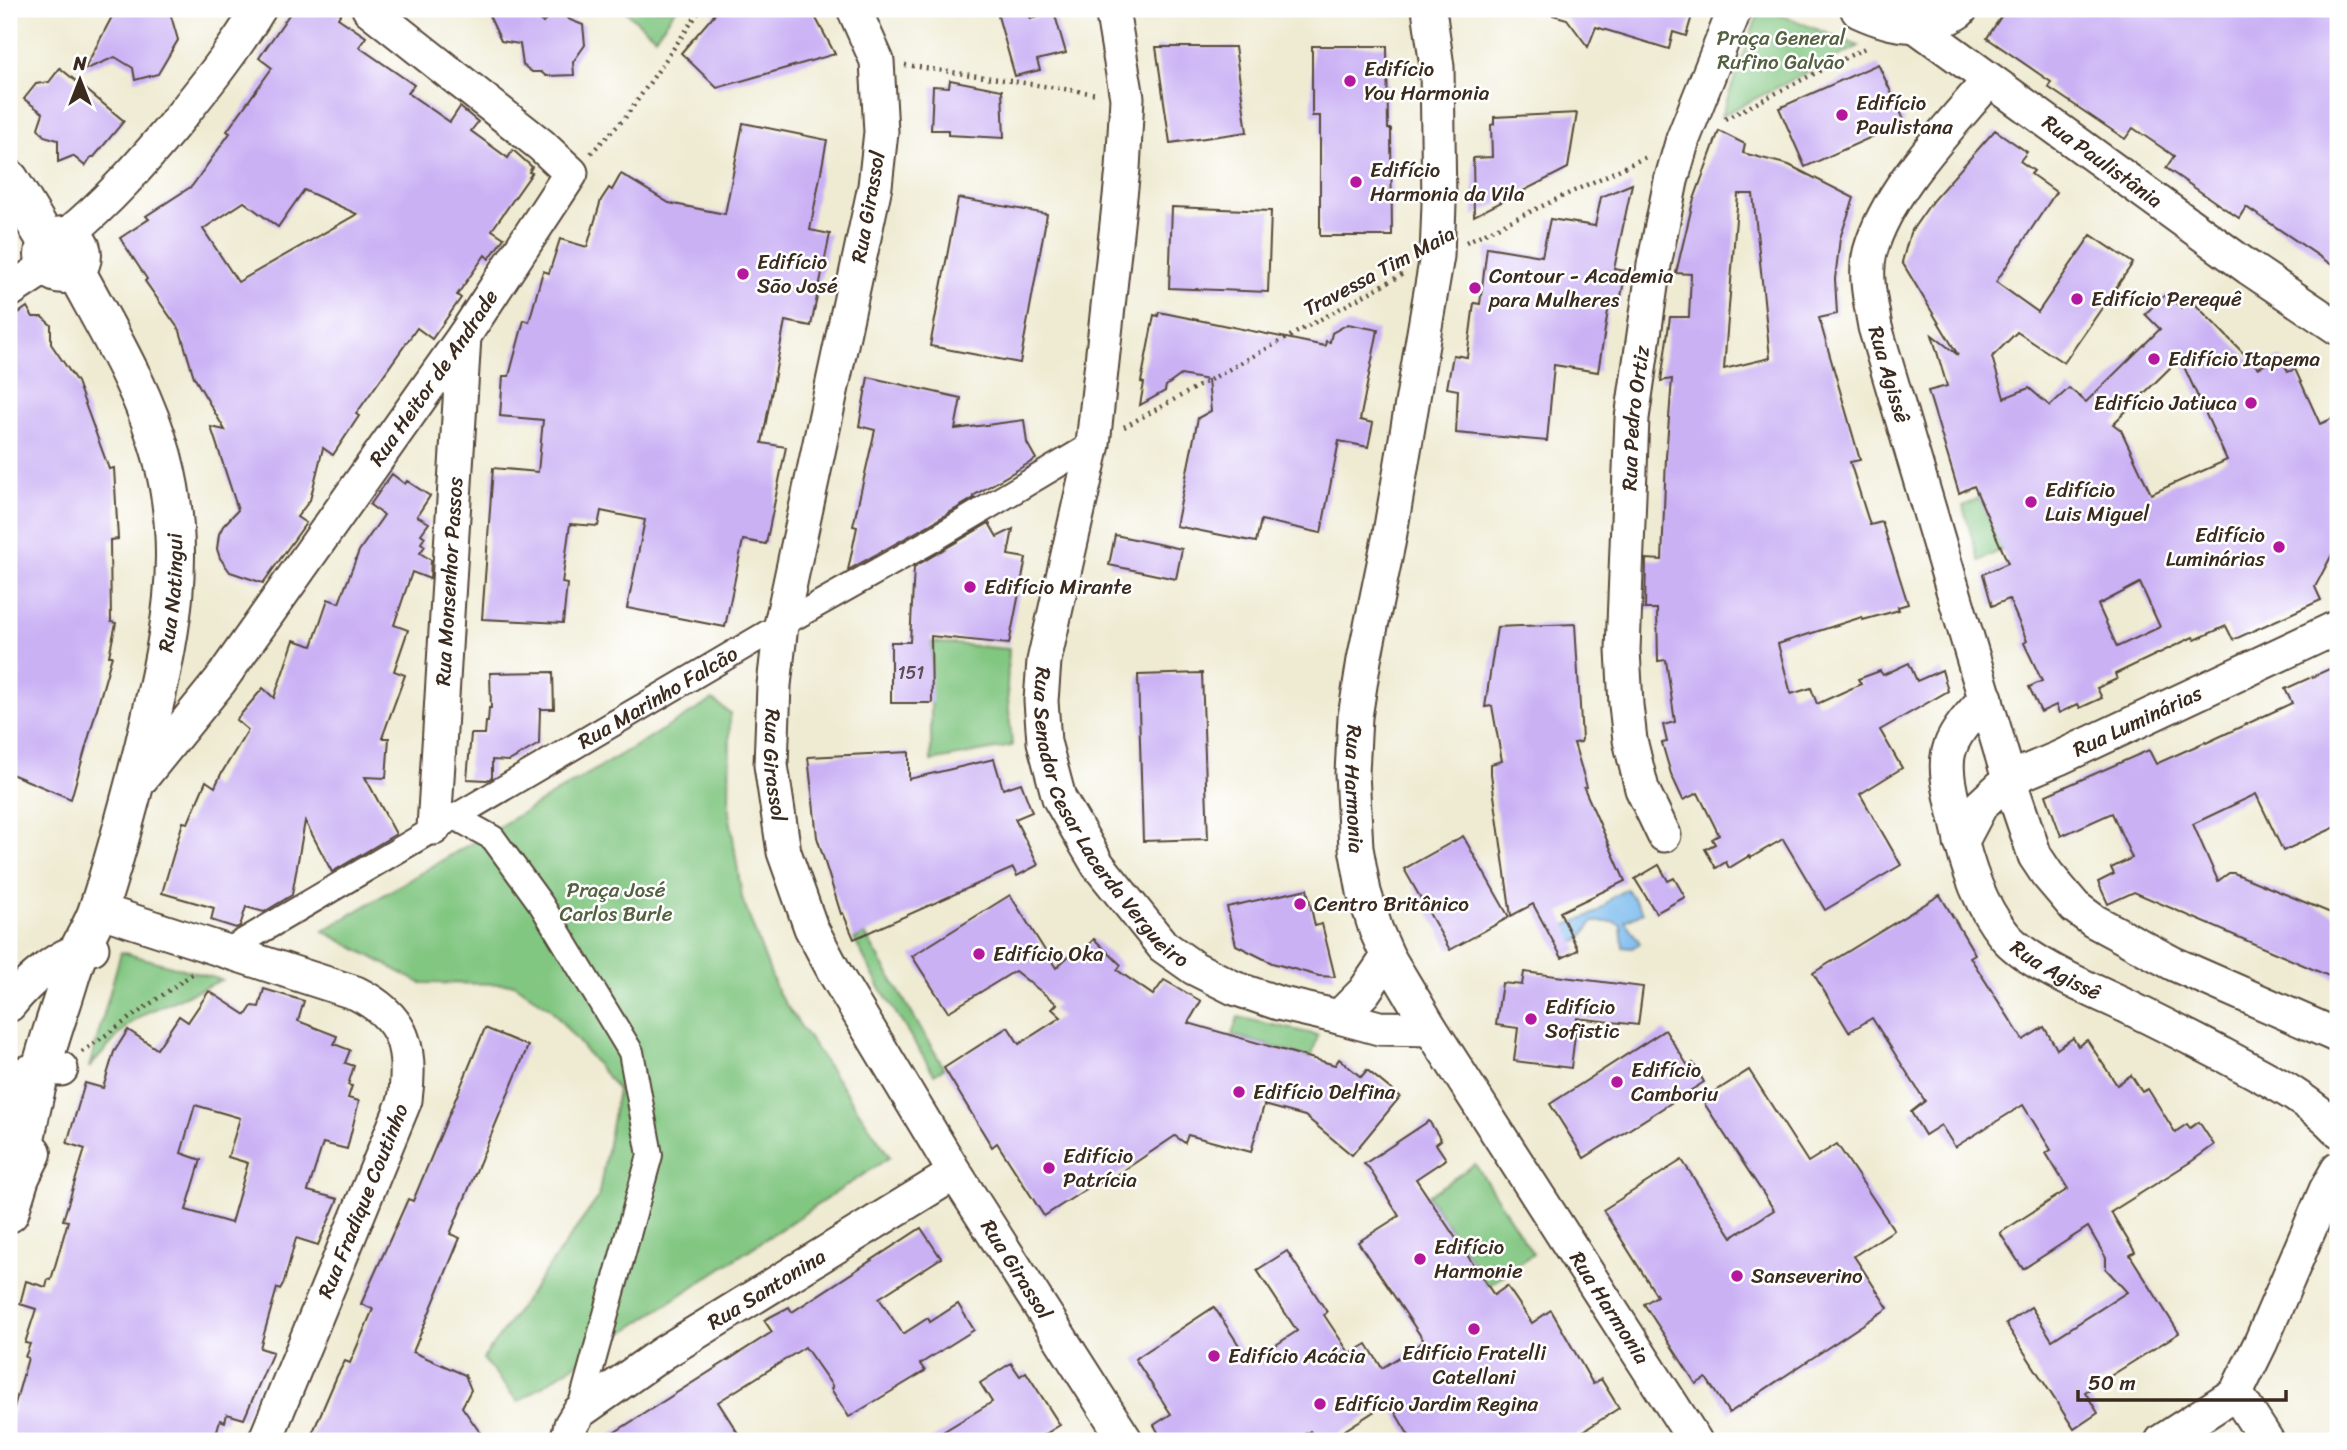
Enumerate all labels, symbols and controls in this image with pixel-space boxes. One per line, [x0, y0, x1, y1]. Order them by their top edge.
park label: Praça General Rufino Galvão [1717, 19, 1846, 81]
north arrow [46, 46, 116, 116]
text: N [72, 47, 87, 80]
place label: Edifício You Harmonia [1364, 50, 1490, 112]
marker: Edifício You Harmonia [1342, 73, 1358, 89]
place label: Edifício Paulistana [1856, 84, 1953, 146]
street label: Rua Paulistânia [2034, 104, 2171, 219]
marker: Edifício Paulistana [1834, 107, 1850, 123]
street label: Rua Girassol [839, 147, 897, 266]
place label: Edifício Harmonia da Vila [1370, 151, 1525, 213]
marker: Edifício Harmonia da Vila [1348, 174, 1364, 190]
street label: Travessa Tim Maia [1296, 215, 1462, 327]
place label: Edifício São José [757, 243, 838, 305]
place label: Contour - Academia para Mulheres [1488, 257, 1674, 319]
marker: Edifício São José [735, 266, 751, 282]
marker: Contour - Academia para Mulheres [1467, 280, 1483, 296]
place label: Edifício Perequê [2091, 280, 2242, 318]
street label: Rua Heitor de Andrade [358, 281, 509, 474]
marker: Edifício Perequê [2069, 291, 2085, 307]
street label: Rua Agissê [1857, 321, 1921, 428]
place label: Edifício Itapema [2168, 340, 2321, 378]
street label: Rua Pedro Ortiz [1610, 342, 1661, 491]
marker: Edifício Itapema [2146, 351, 2162, 367]
place label: Edifício Jatiuca [2094, 384, 2237, 422]
marker: Edifício Jatiuca [2243, 395, 2259, 411]
place label: Edifício Luis Miguel [2045, 471, 2150, 533]
street label: Rua Monsenhor Passos [424, 476, 474, 687]
marker: Edifício Luis Miguel [2023, 494, 2039, 510]
place label: Edifício Luminárias [2166, 516, 2265, 578]
street label: Rua Natingui [146, 531, 194, 655]
marker: Edifício Luminárias [2271, 539, 2287, 555]
place label: Edifício Mirante [984, 568, 1132, 606]
marker: Edifício Mirante [962, 579, 978, 595]
street label: Rua Marinho Falcão [570, 635, 746, 760]
house number: 151 [898, 657, 924, 689]
street label: Rua Senador Cesar Lacerda Vergueiro [1022, 666, 1197, 978]
street label: Rua Luminárias [2066, 674, 2209, 768]
street label: Rua Girassol [752, 708, 798, 825]
street label: Rua Harmonia [1333, 724, 1375, 855]
park label: Praça José Carlos Burle [560, 871, 673, 933]
place label: Centro Britânico [1314, 885, 1469, 923]
marker: Centro Britânico [1292, 896, 1308, 912]
street label: Rua Agissê [2001, 930, 2108, 1011]
place label: Edifício Oka [993, 935, 1104, 973]
marker: Edifício Oka [971, 946, 987, 962]
place label: Edifício Sofistic [1545, 988, 1620, 1050]
marker: Edifício Sofistic [1523, 1011, 1539, 1027]
place label: Edifício Camboriu [1631, 1051, 1719, 1113]
place label: Edifício Delfina [1253, 1073, 1396, 1111]
marker: Edifício Camboriu [1609, 1074, 1625, 1090]
marker: Edifício Delfina [1231, 1084, 1247, 1100]
street label: Rua Fradique Coutinho [307, 1097, 420, 1304]
place label: Edifício Patrícia [1063, 1137, 1137, 1199]
marker: Edifício Patrícia [1041, 1160, 1057, 1176]
street label: Rua Girassol [970, 1212, 1064, 1328]
place label: Edifício Harmonie [1434, 1228, 1523, 1290]
street label: Rua Santonina [699, 1238, 834, 1341]
street label: Rua Harmonia [1559, 1243, 1660, 1372]
marker: Edifício Harmonie [1412, 1251, 1428, 1267]
place label: Sanseverino [1751, 1257, 1863, 1295]
marker: Sanseverino [1729, 1268, 1745, 1284]
marker: Edifício Fratelli Catellani [1466, 1321, 1482, 1337]
place label: Edifício Fratelli Catellani [1402, 1334, 1547, 1396]
place label: Edifício Acácia [1228, 1337, 1366, 1375]
marker: Edifício Acácia [1206, 1348, 1222, 1364]
scale bar [2078, 1359, 2286, 1403]
text: 50 m [2088, 1364, 2136, 1402]
place label: Edifício Jardim Regina [1334, 1385, 1539, 1423]
marker: Edifício Jardim Regina [1312, 1396, 1328, 1412]

